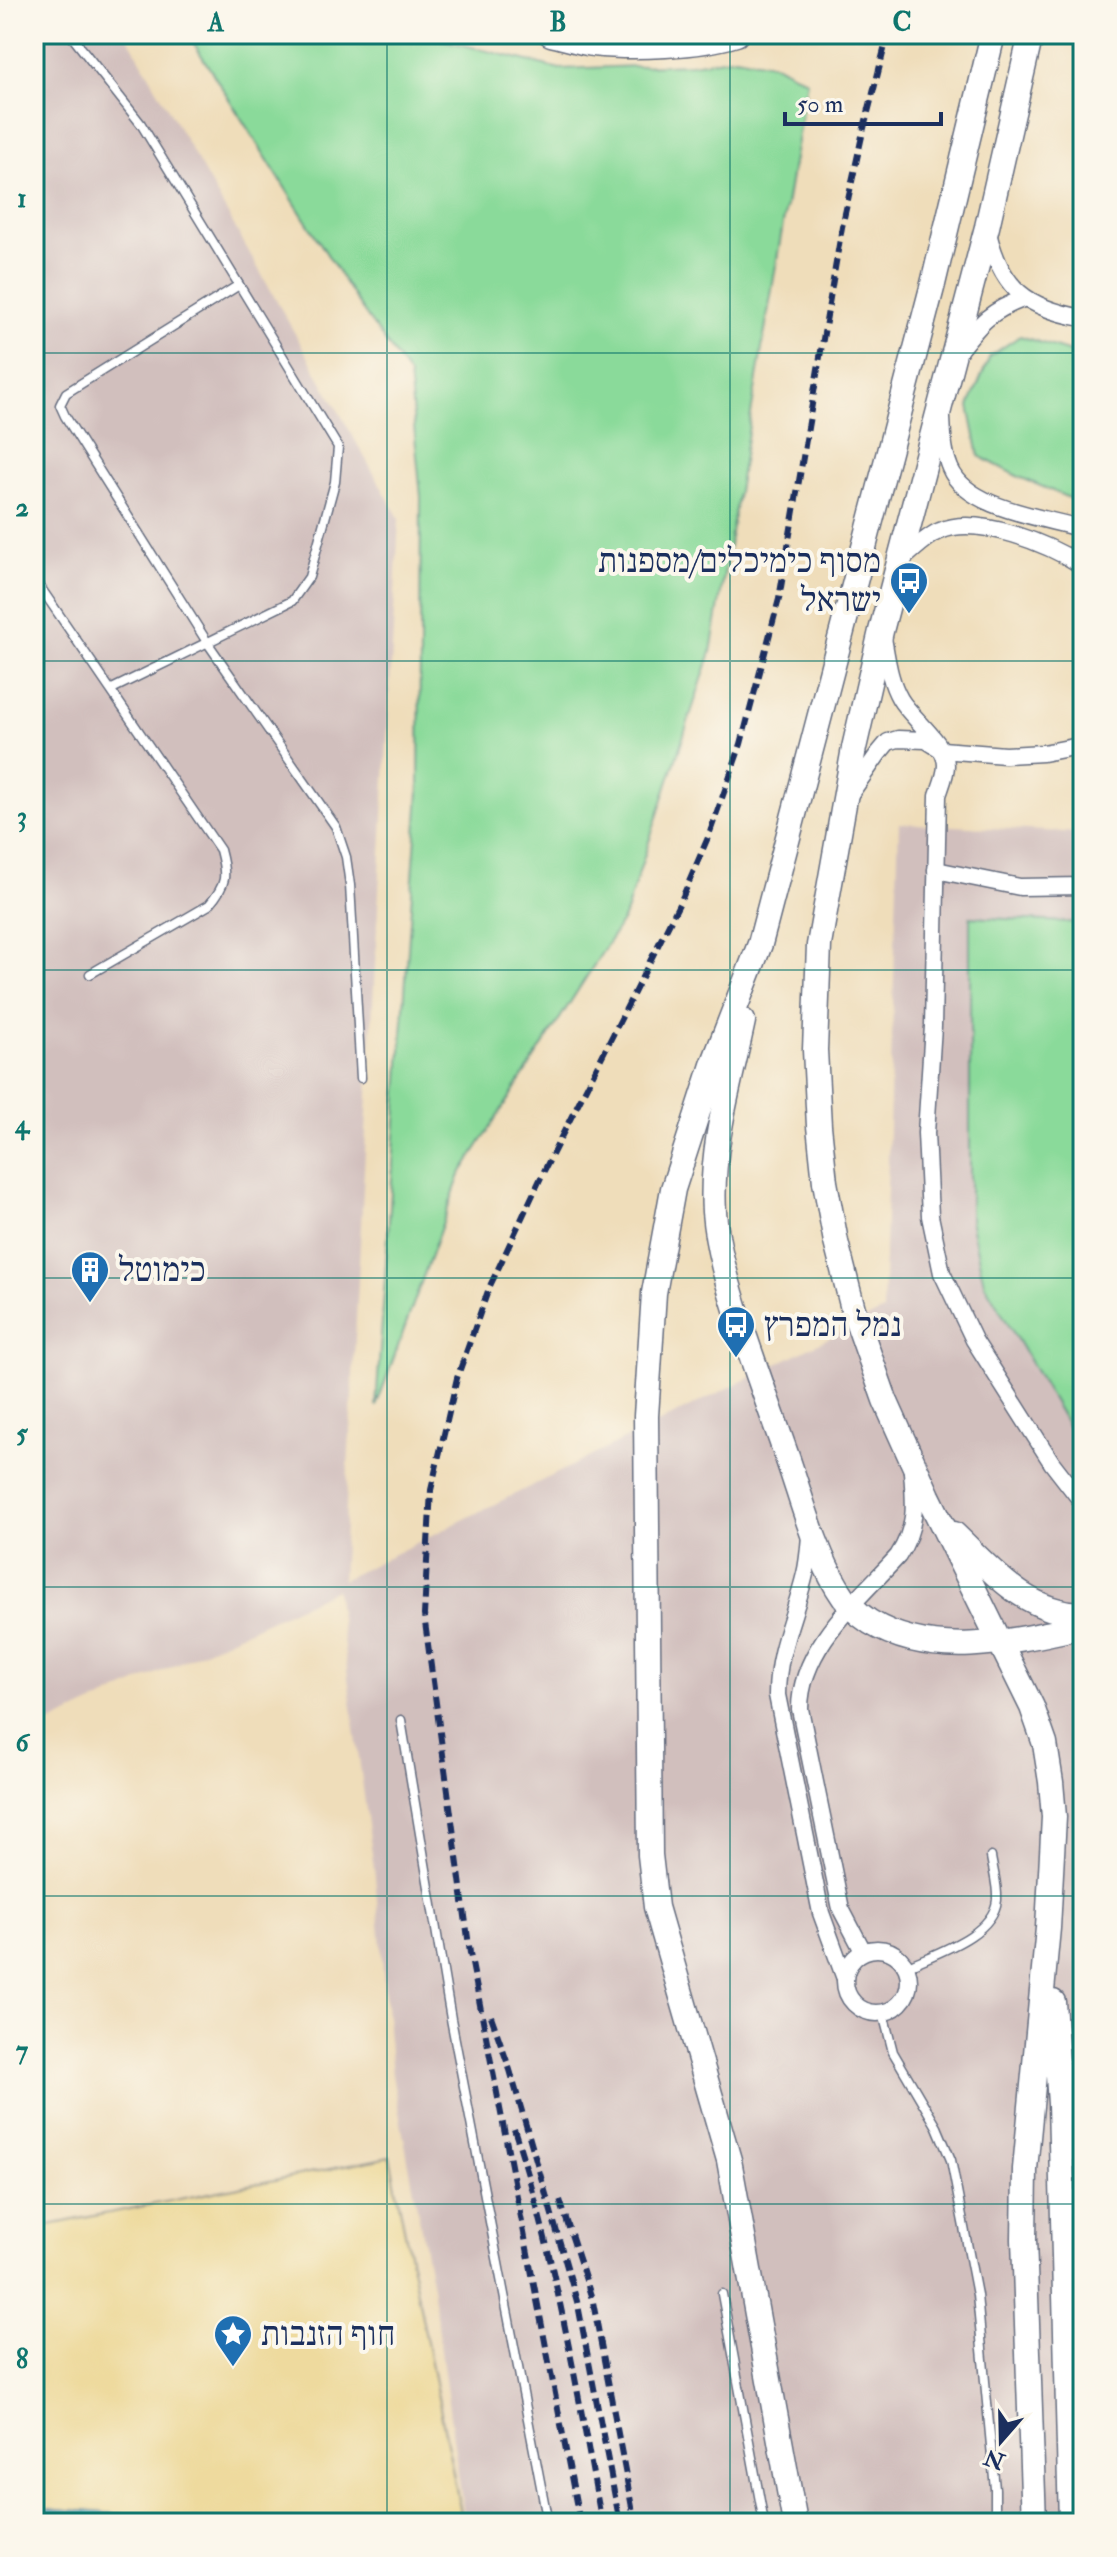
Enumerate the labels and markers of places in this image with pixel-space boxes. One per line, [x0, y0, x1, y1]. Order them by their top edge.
place label: מסוף כימיכלים/מספנות ישראל [598, 540, 881, 622]
bus stop icon: מסוף כימיכלים/מספנות ישראל [888, 560, 930, 615]
building icon: כימוטל [69, 1249, 111, 1304]
place label: כימוטל [118, 1249, 206, 1292]
bus stop icon: נמל המפרץ [715, 1304, 757, 1359]
place label: נמל המפרץ [764, 1304, 902, 1347]
place icon: חוף הזנבות [212, 2313, 254, 2368]
place label: חוף הזנבות [261, 2313, 395, 2356]

